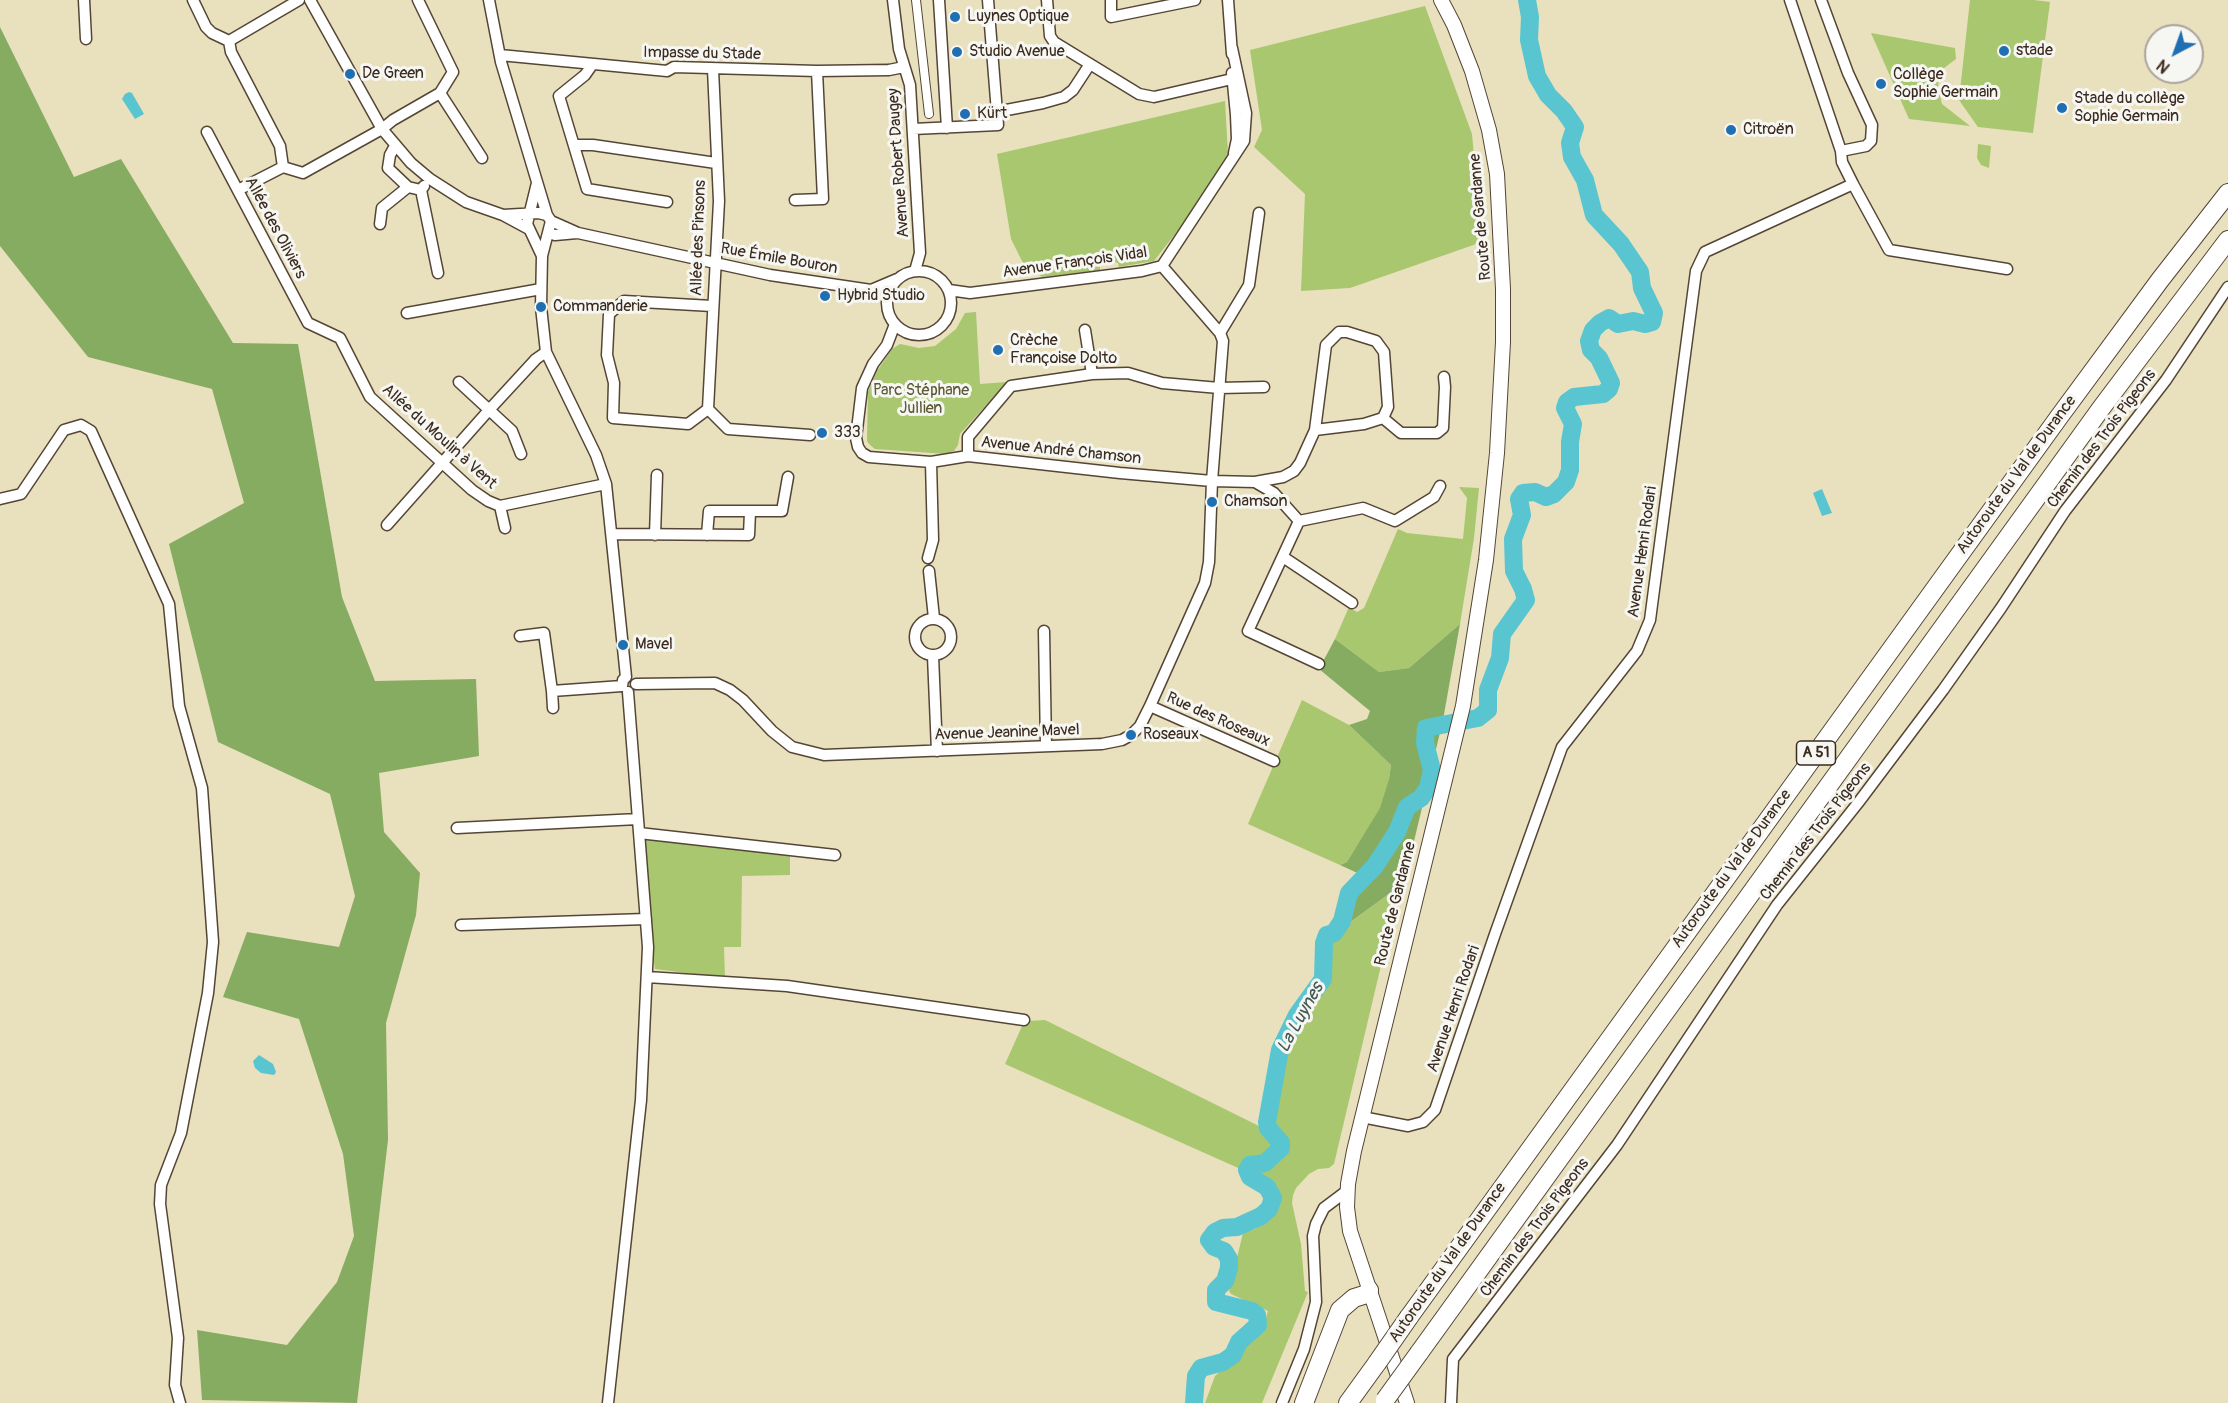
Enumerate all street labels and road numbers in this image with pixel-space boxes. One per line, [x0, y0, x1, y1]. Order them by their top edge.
street label: Impasse du Stade [643, 43, 761, 65]
street label: Avenue Robert Daugey [884, 88, 914, 238]
street label: Route de Gardanne [1466, 153, 1496, 281]
street label: Allée des Oliviers [240, 174, 310, 282]
street label: Allée des Pinsons [687, 180, 711, 296]
street label: Rue Émile Bouron [719, 239, 839, 279]
street label: Avenue François Vidal [1001, 243, 1149, 283]
street label: Chemin des Trois Pigeons [2044, 366, 2160, 512]
street label: Allée du Moulin à Vent [378, 380, 500, 494]
street label: Autoroute du Val de Durance [1953, 392, 2081, 558]
street label: Avenue André Chamson [980, 433, 1142, 469]
street label: Avenue Henri Rodari [1624, 485, 1662, 619]
street label: Rue des Roseaux [1163, 689, 1273, 751]
street label: Avenue Jeanine Mavel [934, 721, 1080, 745]
road number: A 51 [1796, 741, 1836, 765]
street label: Chemin des Trois Pigeons [1756, 760, 1876, 904]
street label: Autoroute du Val de Durance [1668, 786, 1796, 952]
street label: Route de Gardanne [1371, 840, 1421, 968]
street label: Avenue Henri Rodari [1423, 943, 1485, 1075]
street label: Chemin des Trois Pigeons [1477, 1155, 1593, 1301]
street label: Autoroute du Val de Durance [1385, 1179, 1511, 1347]

